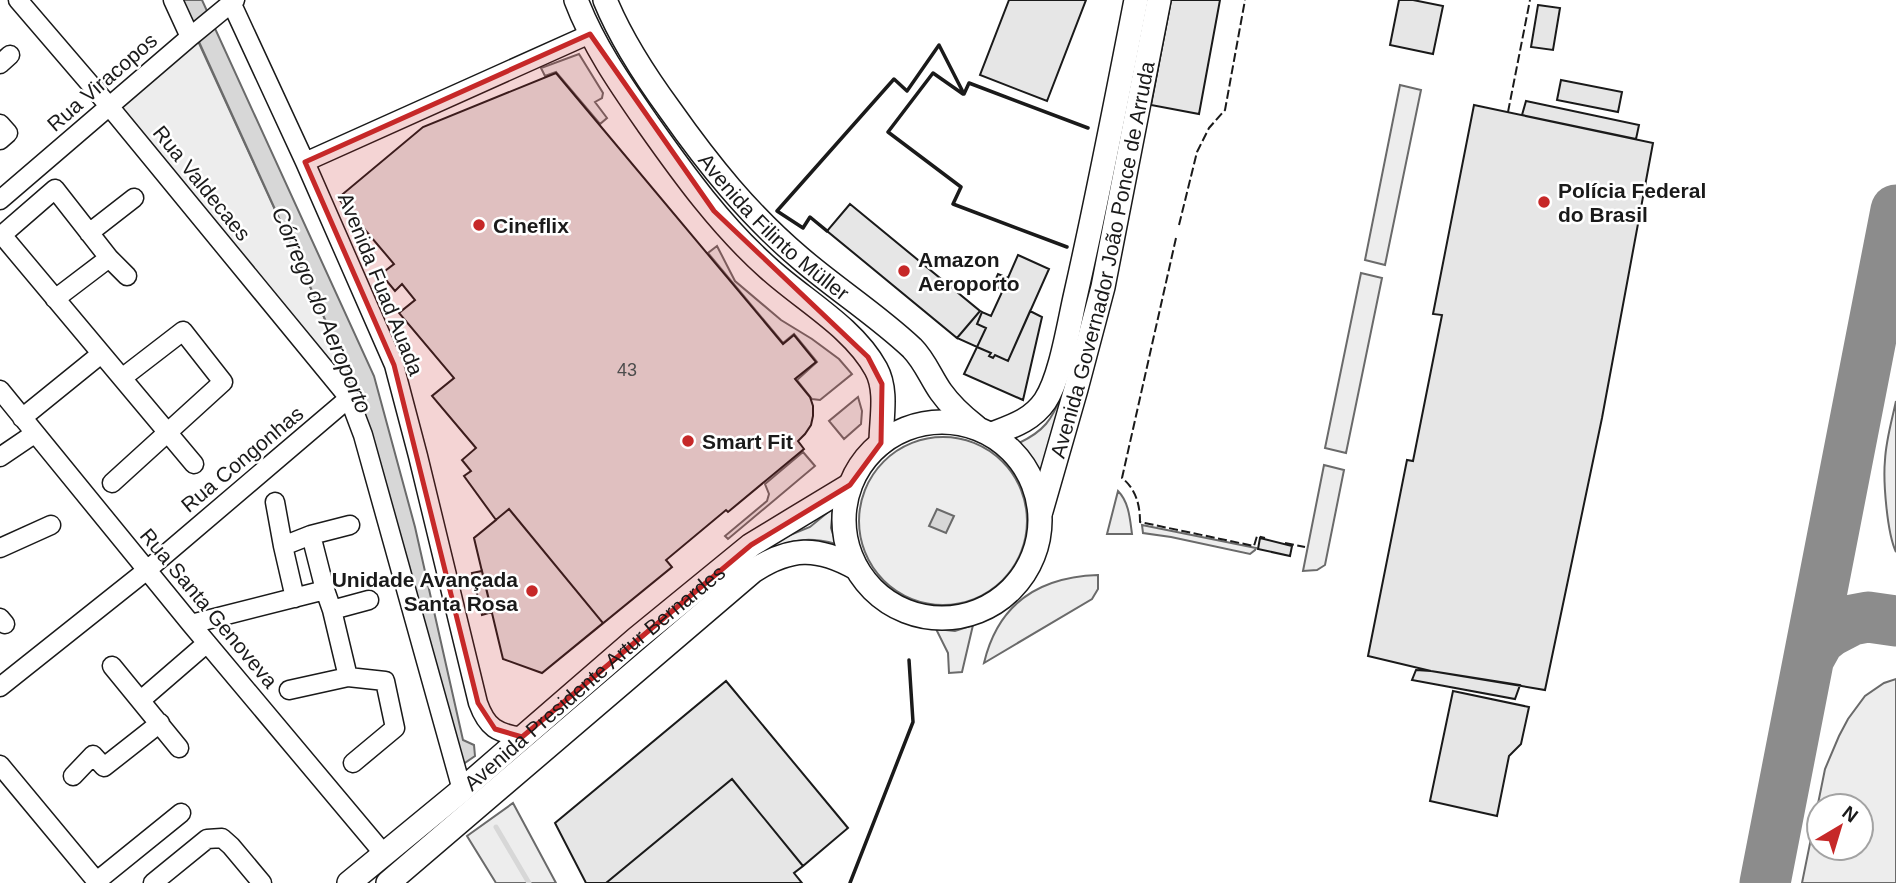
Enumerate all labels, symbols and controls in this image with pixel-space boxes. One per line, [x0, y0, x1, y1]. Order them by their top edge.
street label: Rua Viracopos [43, 28, 161, 136]
street label: Avenida Governador João Ponce de Arruda [1045, 59, 1158, 460]
street label: Rua Valdecaes [149, 121, 255, 245]
street label: Avenida Filinto Müller [695, 149, 854, 304]
place label: Polícia Federal do Brasil [1558, 179, 1706, 226]
street label: Avenida Fuad Auada [334, 189, 428, 379]
marker: Polícia Federal do Brasil [1536, 194, 1552, 210]
water label: Córrego do Aeroporto [267, 203, 377, 417]
place label: Cineflix [493, 214, 569, 237]
marker: Cineflix [471, 217, 487, 233]
place label: Amazon Aeroporto [918, 248, 1020, 295]
marker: Amazon Aeroporto [896, 263, 912, 279]
house number: 43 [617, 360, 637, 380]
street label: Rua Congonhas [176, 401, 308, 517]
place label: Smart Fit [702, 430, 793, 453]
marker: Smart Fit [680, 433, 696, 449]
street label: Rua Santa Genoveva [136, 524, 283, 693]
street label: Avenida Presidente Artur Bernardes [459, 560, 729, 795]
place label: Unidade Avançada Santa Rosa [332, 568, 518, 615]
marker: Unidade Avançada Santa Rosa [524, 583, 540, 599]
north arrow [1805, 792, 1875, 862]
text: N [1838, 801, 1862, 826]

